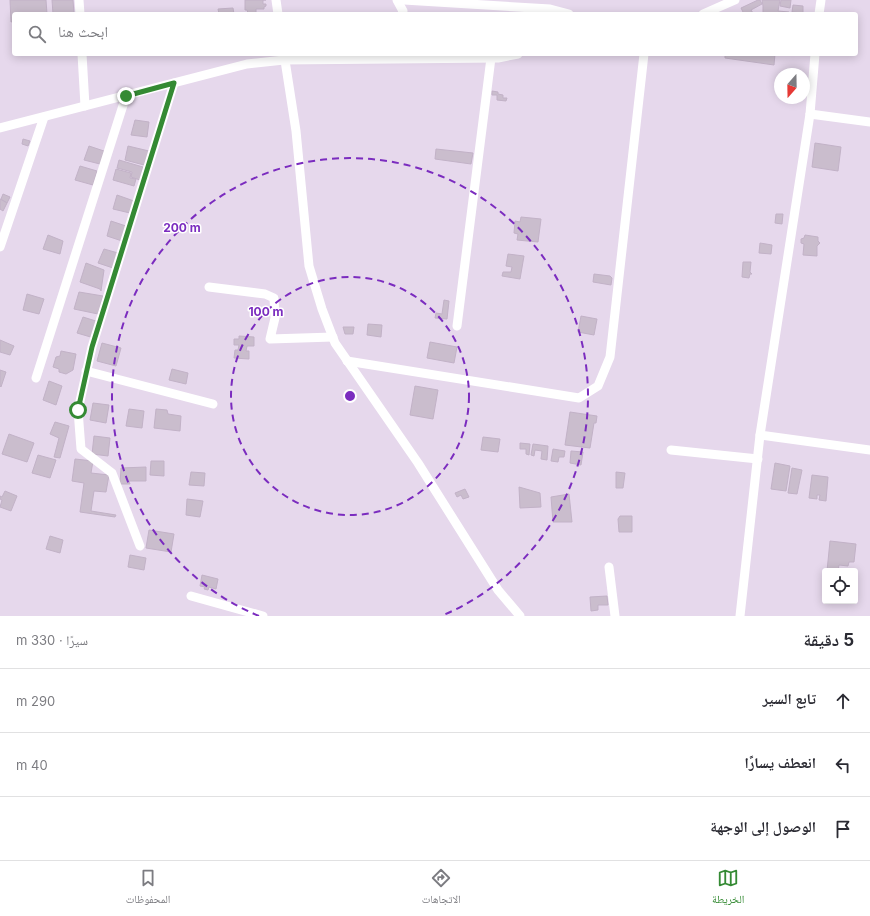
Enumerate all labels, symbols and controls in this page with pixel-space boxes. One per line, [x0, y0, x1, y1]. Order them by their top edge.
search box [12, 12, 858, 56]
text: ابحث هنا [58, 22, 108, 41]
icon: search [26, 23, 48, 45]
north arrow [774, 68, 810, 104]
route end [117, 87, 135, 105]
text: 200 m [163, 220, 201, 235]
text: 100 m [248, 304, 284, 319]
centre of rings [343, 389, 357, 403]
route start [69, 401, 87, 419]
map controls [822, 568, 858, 604]
button: locate [822, 568, 858, 604]
text: 5 دقيقة [803, 630, 854, 650]
text: سيرًا · 330 m [16, 632, 88, 648]
text: تابع السير [762, 689, 816, 708]
icon: ahead [832, 690, 854, 712]
text: 290 m [16, 693, 55, 709]
text: انعطف يسارًا [744, 753, 816, 772]
icon: left [832, 754, 854, 776]
text: 40 m [16, 757, 48, 773]
text: الوصول إلى الوجهة [710, 817, 816, 836]
icon: arrive [832, 818, 854, 840]
tab: المحفوظات [126, 867, 170, 910]
tab: الاتجاهات [422, 867, 461, 910]
tab: الخريطة [712, 867, 744, 910]

